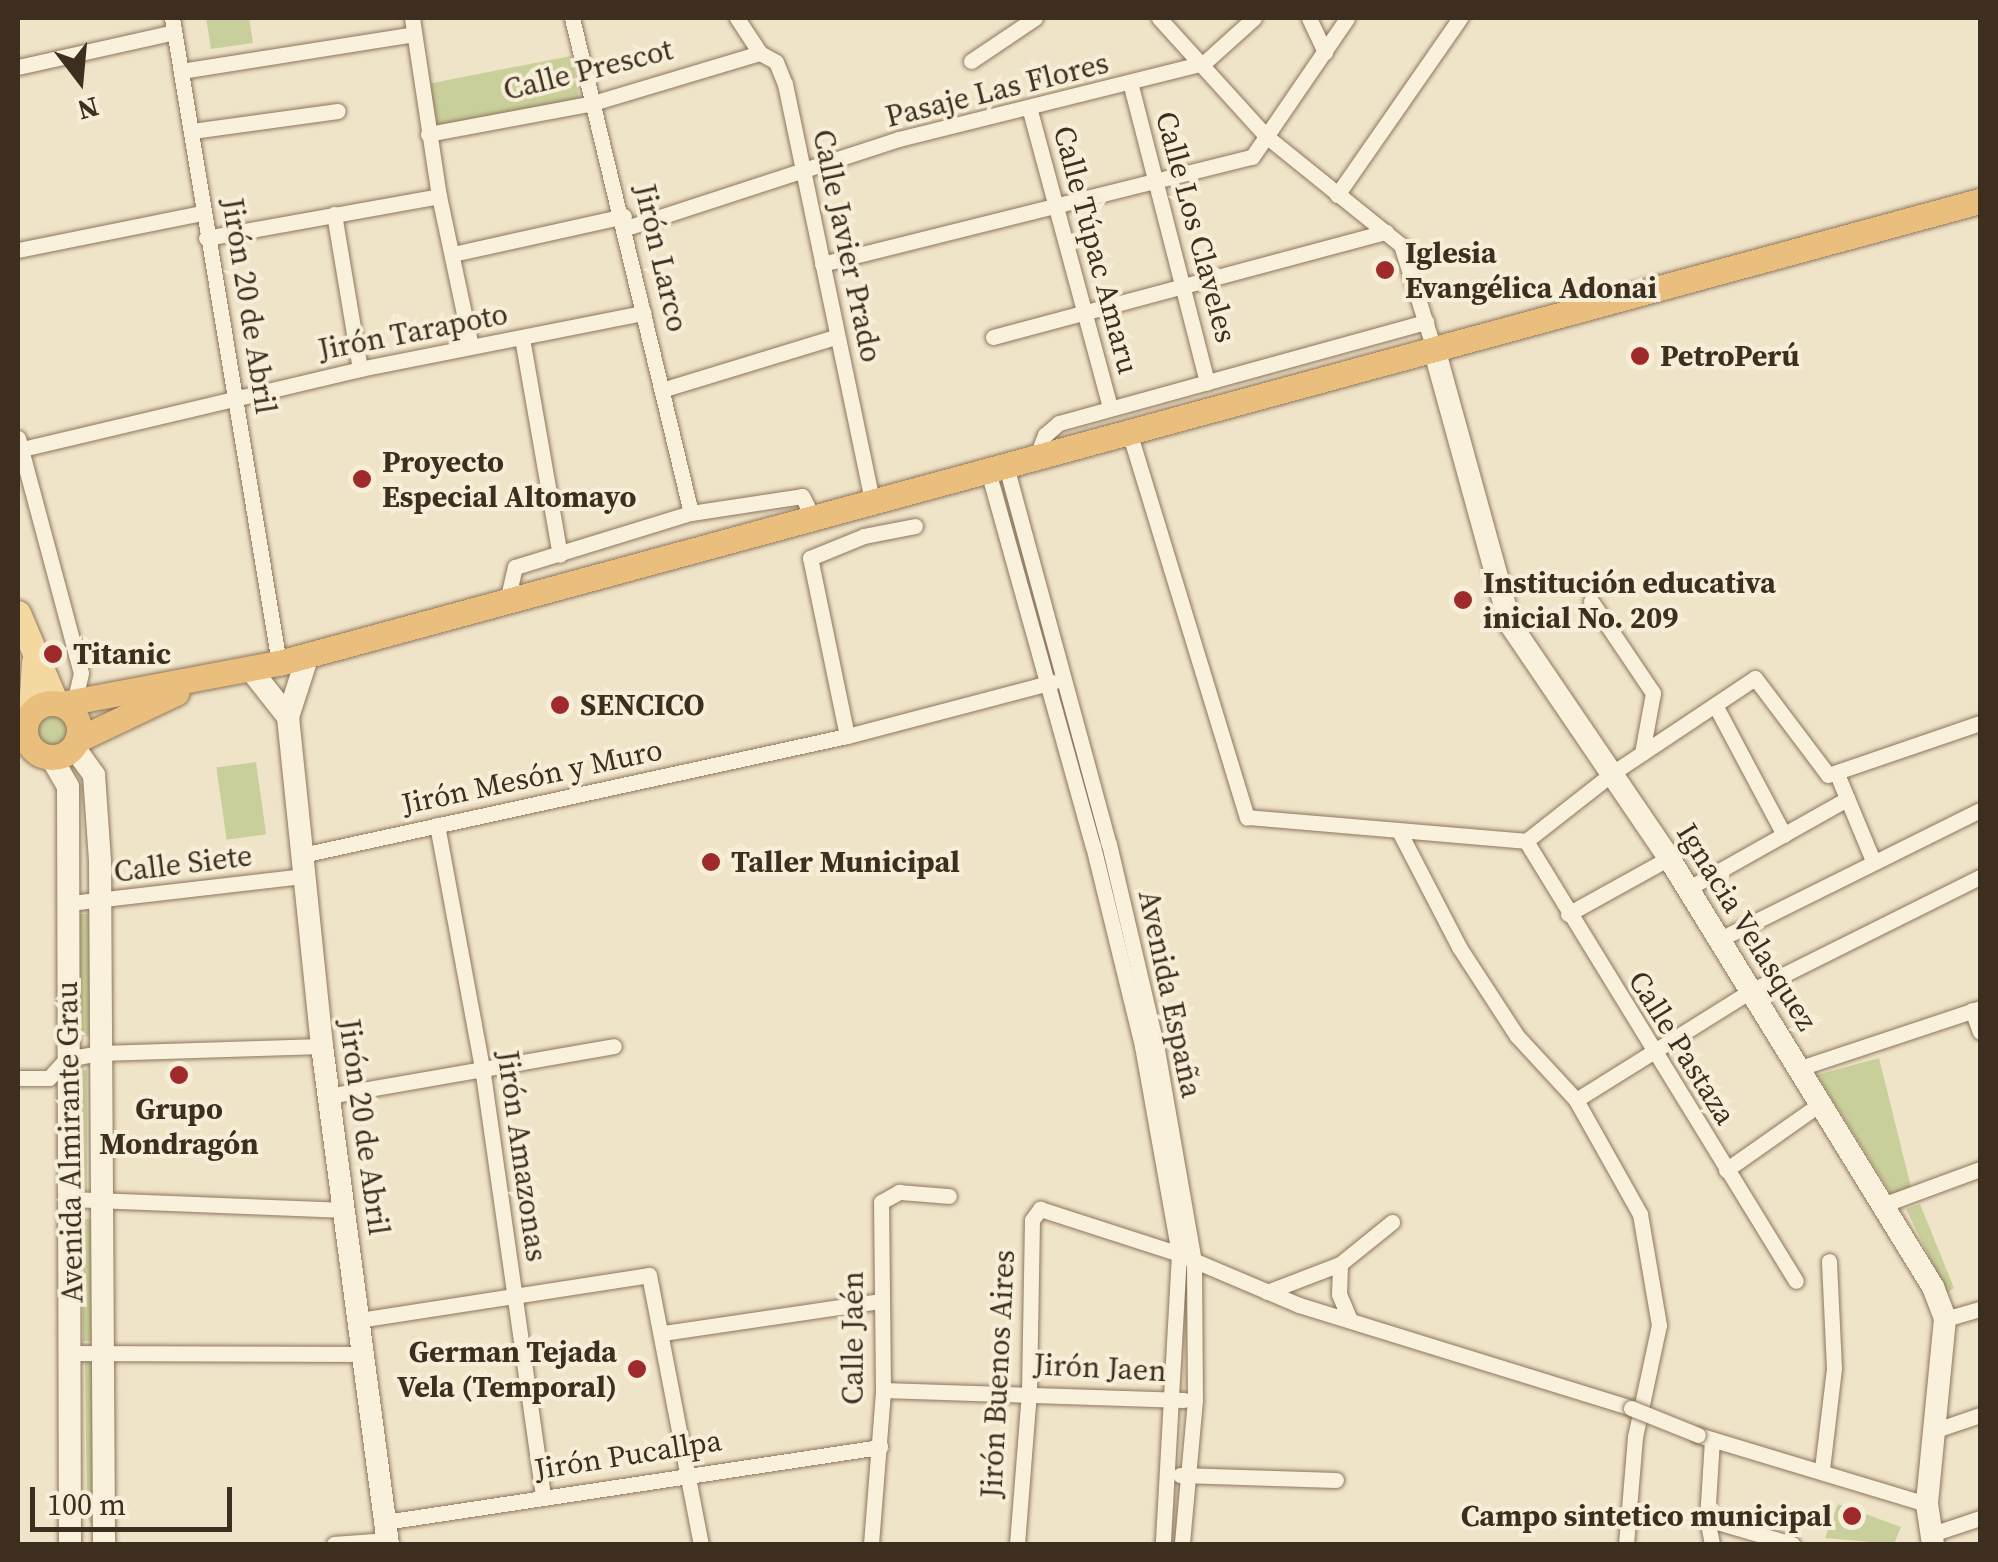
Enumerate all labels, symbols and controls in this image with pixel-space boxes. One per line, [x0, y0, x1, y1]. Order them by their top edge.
north arrow [30, 30, 130, 130]
street label: Calle Prescot [500, 32, 676, 108]
street label: Pasaje Las Flores [882, 45, 1112, 135]
text: N [73, 88, 103, 130]
street label: Calle Los Claveles [1148, 108, 1244, 346]
street label: Calle Túpac Amaru [1046, 122, 1146, 378]
street label: Calle Javier Prado [805, 126, 889, 366]
street label: Jirón Larco [627, 181, 695, 335]
street label: Jirón 20 de Abril [214, 196, 284, 416]
place label: Iglesia Evangélica Adonai [1405, 235, 1657, 306]
marker: Iglesia Evangélica Adonai [1374, 259, 1396, 281]
street label: Jirón Tarapoto [315, 296, 511, 368]
place label: PetroPerú [1660, 338, 1799, 374]
marker: PetroPerú [1629, 345, 1651, 367]
place label: Proyecto Especial Altomayo [382, 444, 636, 514]
marker: Proyecto Especial Altomayo [351, 468, 373, 490]
place label: Institución educativa inicial No. 209 [1483, 565, 1776, 636]
marker: Institución educativa inicial No. 209 [1452, 589, 1474, 611]
place label: Titanic [73, 636, 171, 672]
marker: Titanic [42, 643, 64, 665]
place label: SENCICO [580, 687, 705, 723]
marker: SENCICO [549, 694, 571, 716]
street label: Jirón Mesón y Muro [398, 732, 666, 822]
street label: Ignacia Velasquez [1669, 816, 1825, 1038]
street label: Calle Siete [112, 838, 254, 890]
place label: Taller Municipal [731, 844, 960, 880]
marker: Taller Municipal [700, 851, 722, 873]
street label: Avenida España [1130, 887, 1210, 1101]
street label: Calle Pastaza [1621, 965, 1743, 1131]
street label: Avenida Almirante Grau [49, 981, 91, 1303]
street label: Jirón 20 de Abril [331, 1017, 397, 1237]
street label: Jirón Amazonas [489, 1048, 555, 1264]
marker: Grupo Mondragón [168, 1064, 190, 1086]
place label: Grupo Mondragón [99, 1091, 259, 1162]
street label: Jirón Buenos Aires [974, 1249, 1022, 1499]
street label: Calle Jaén [835, 1271, 871, 1405]
place label: German Tejada Vela (Temporal) [397, 1334, 617, 1404]
street label: Jirón Jaen [1033, 1347, 1167, 1389]
marker: German Tejada Vela (Temporal) [626, 1358, 648, 1380]
street label: Jirón Pucallpa [532, 1422, 724, 1488]
scale bar [35, 1467, 238, 1529]
text: 100 m [47, 1484, 126, 1525]
place label: Campo sintetico municipal [1461, 1498, 1832, 1534]
marker: Campo sintetico municipal [1841, 1505, 1863, 1527]

